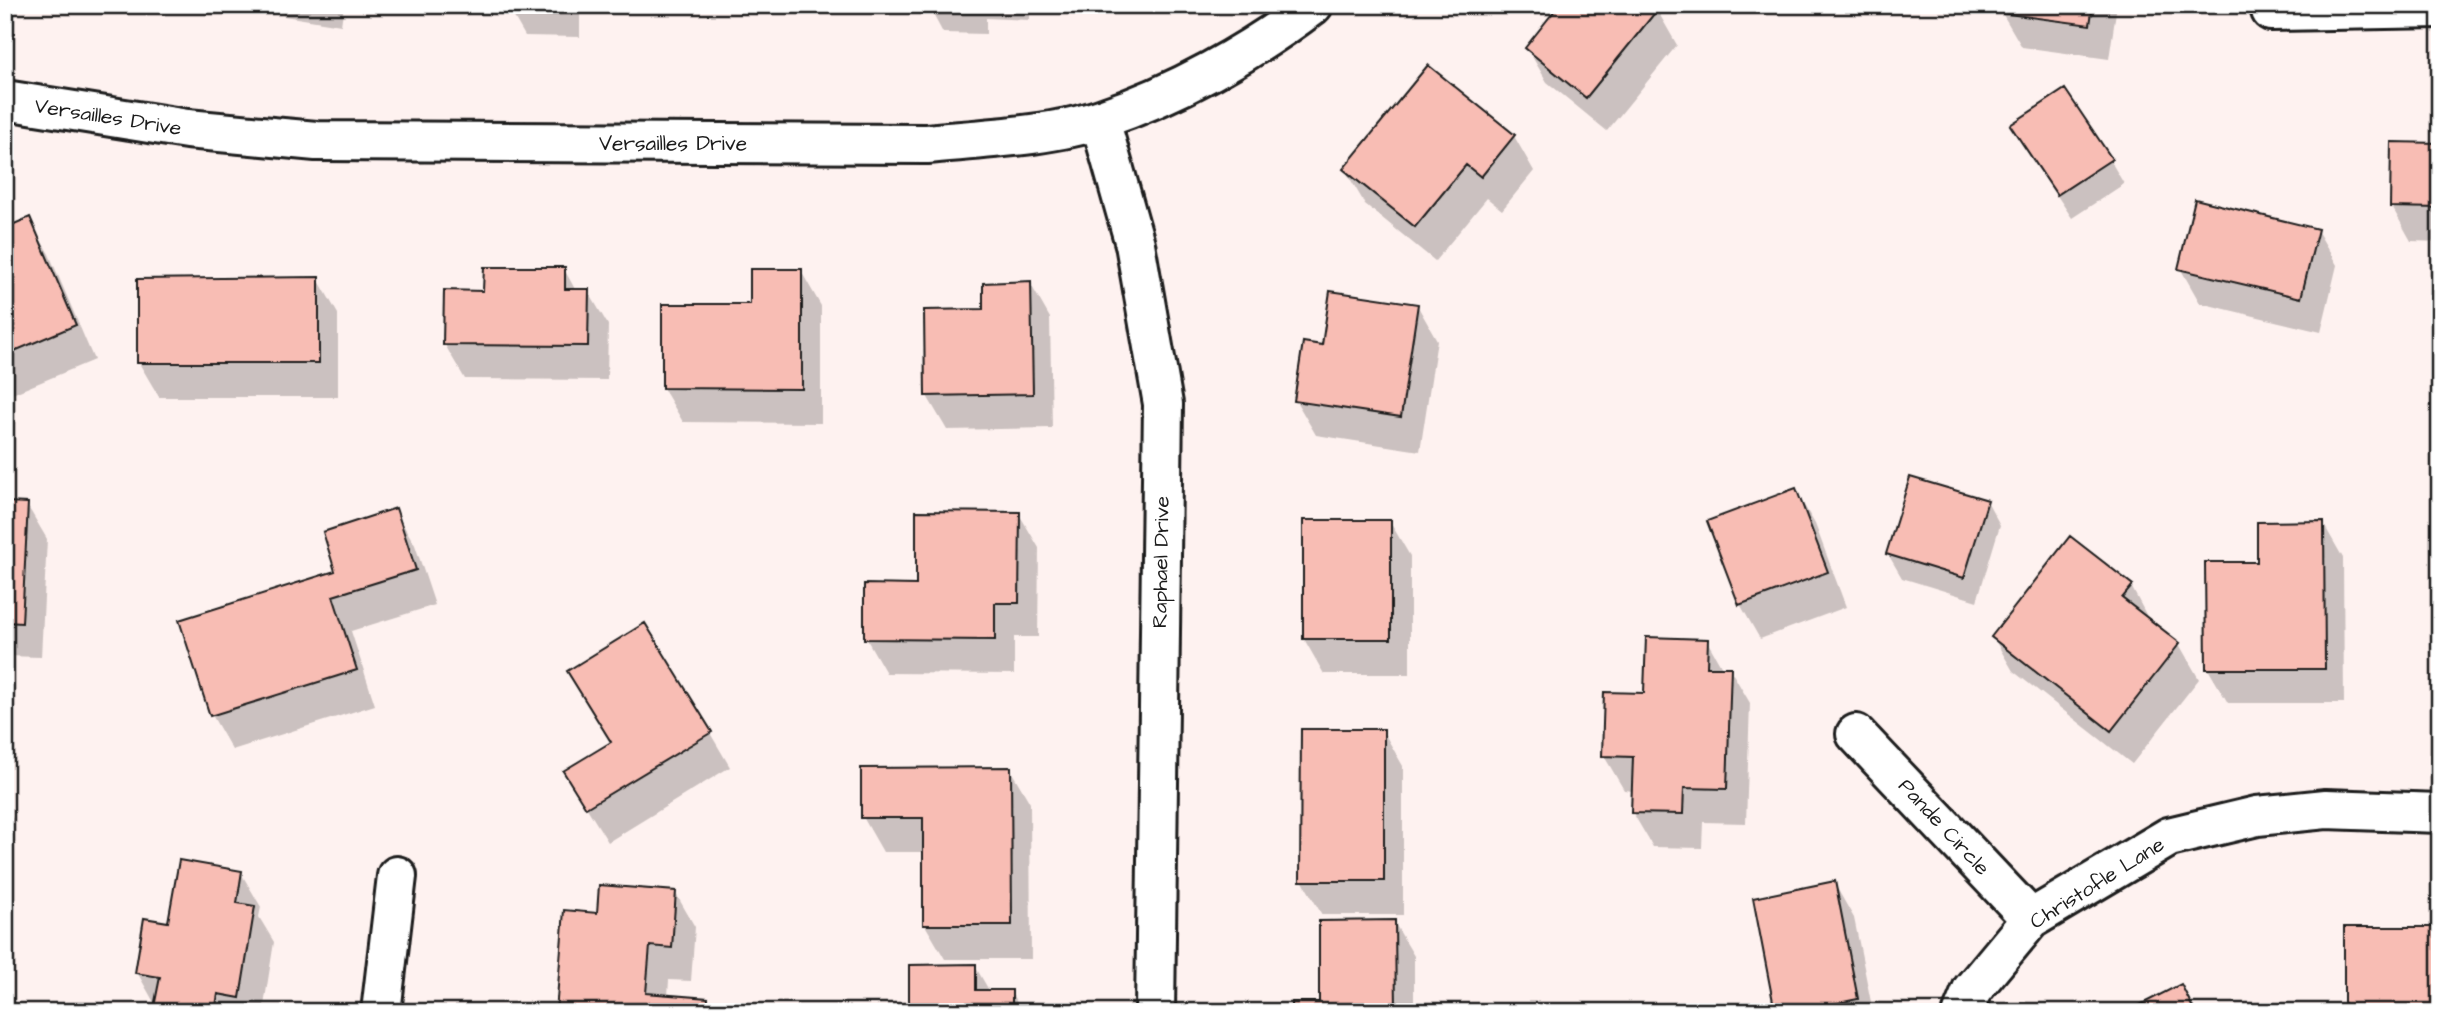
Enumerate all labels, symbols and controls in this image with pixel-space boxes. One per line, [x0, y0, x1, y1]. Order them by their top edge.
street label: Versailles Drive [33, 91, 183, 143]
street label: Versailles Drive [599, 129, 747, 158]
street label: Raphael Drive [1145, 496, 1178, 628]
street label: Pande Circle [1892, 772, 1996, 882]
street label: Christofle Lane [2024, 830, 2170, 936]

